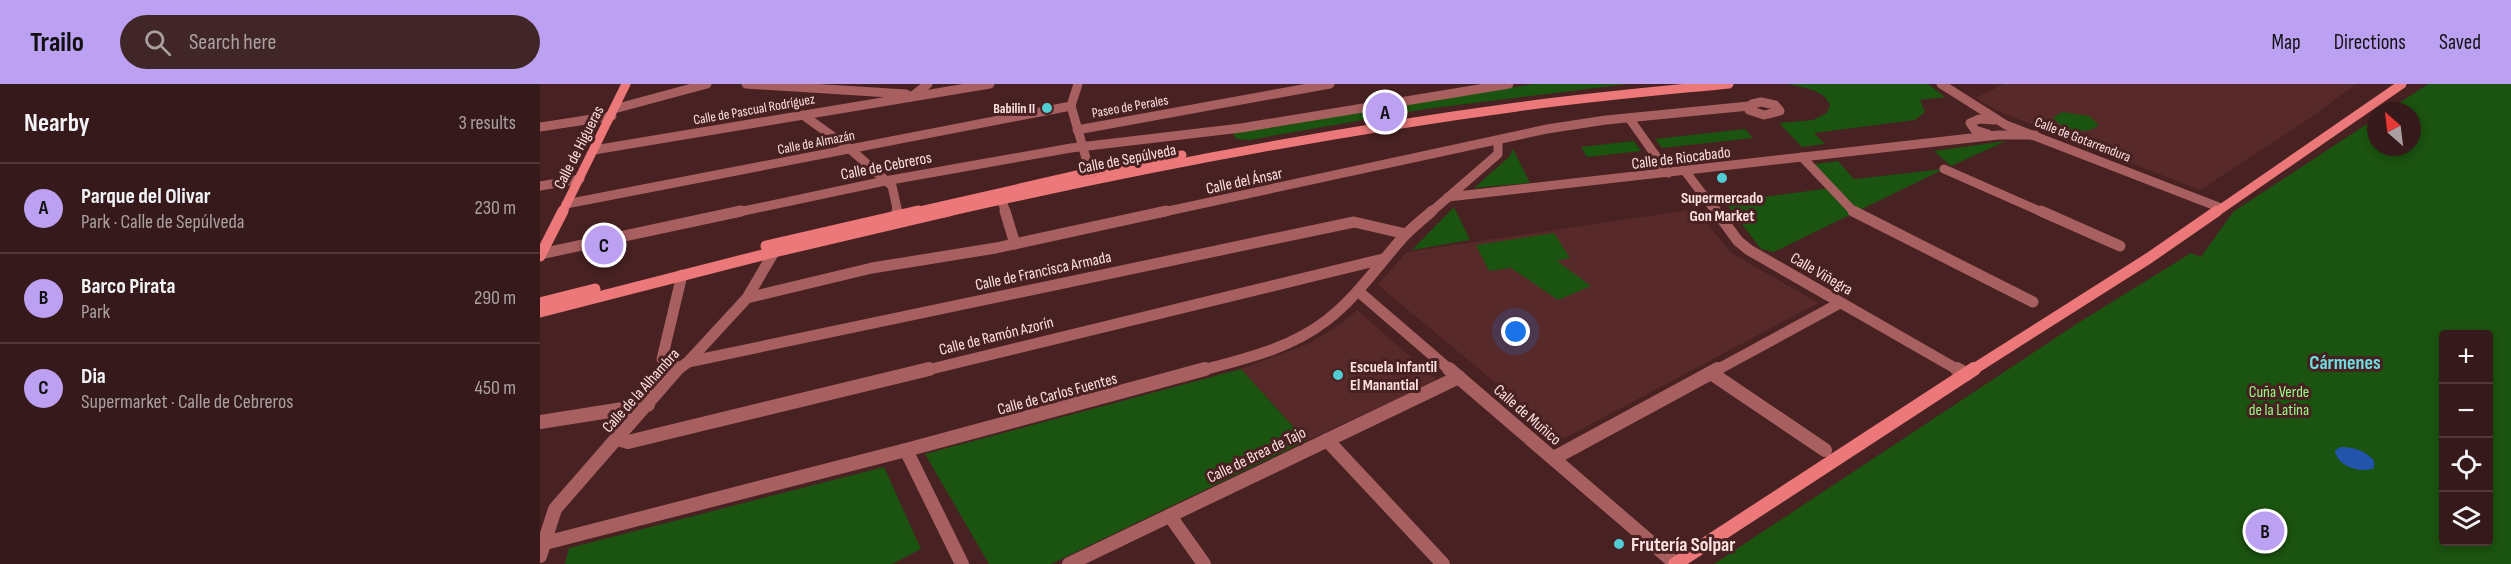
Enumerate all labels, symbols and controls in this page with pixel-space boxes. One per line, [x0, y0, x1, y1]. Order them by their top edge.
search box [120, 15, 540, 69]
text: Trailo [30, 26, 84, 59]
icon: search [141, 26, 174, 59]
text: Search here [189, 29, 276, 56]
text: Map [2271, 30, 2301, 55]
text: Directions [2334, 30, 2406, 55]
text: Saved [2439, 30, 2481, 55]
street label: Calle de Pascual Rodríguez [692, 90, 816, 129]
pin: A [1366, 90, 1404, 135]
street label: Paseo de Perales [1090, 91, 1170, 122]
place label: Babilin II [993, 100, 1035, 117]
marker: Babilin II [1040, 101, 1054, 115]
north arrow [2367, 102, 2421, 156]
street label: Calle de Higueras [550, 103, 609, 193]
text: Nearby [24, 108, 90, 139]
text: 3 results [459, 111, 516, 135]
street label: Calle de Gotarrendura [2032, 113, 2133, 166]
street label: Calle de Almazán [776, 127, 856, 158]
street label: Calle de Sepúlveda [1077, 141, 1178, 178]
street label: Calle de Riocabado [1631, 143, 1732, 174]
street label: Calle de Cebreros [839, 148, 934, 185]
street label: Calle del Ánsar [1204, 164, 1285, 199]
marker: Supermercado Gon Market [1715, 171, 1729, 185]
text: Parque del Olivar [81, 183, 211, 210]
place label: Supermercado Gon Market [1681, 189, 1763, 226]
text: A [39, 196, 48, 220]
text: 230 m [474, 196, 516, 220]
text: Park · Calle de Sepúlveda [81, 210, 245, 234]
pin: C [584, 222, 624, 268]
street label: Calle de Francisca Armada [974, 248, 1113, 295]
street label: Calle Viñegra [1787, 249, 1856, 300]
text: Barco Pirata [81, 273, 176, 300]
text: B [39, 286, 48, 310]
text: 290 m [474, 286, 516, 310]
text: Park [81, 300, 110, 324]
street label: Calle de Ramón Azorín [937, 313, 1056, 360]
your location [1501, 317, 1530, 346]
map controls [2439, 330, 2493, 546]
button: + [2439, 330, 2493, 384]
street label: Calle de la Alhambra [598, 345, 684, 437]
district label: Cármenes [2309, 351, 2381, 375]
place label: Escuela Infantil El Manantial [1350, 358, 1437, 395]
text: Dia [81, 363, 106, 390]
marker: Escuela Infantil El Manantial [1331, 368, 1345, 382]
street label: Calle de Carlos Fuentes [995, 369, 1120, 420]
text: C [38, 376, 49, 400]
text: 450 m [475, 376, 516, 400]
street label: Calle de Muñico [1489, 381, 1565, 450]
park label: Cuña Verde de la Latina [2249, 383, 2309, 420]
button: − [2439, 384, 2493, 438]
text: Supermarket · Calle de Cebreros [81, 390, 294, 414]
street label: Calle de Brea de Tajo [1204, 423, 1309, 487]
button: locate [2439, 438, 2493, 492]
button: layers [2439, 492, 2493, 546]
pin: B [2246, 508, 2284, 554]
place label: Frutería Solpar [1631, 533, 1735, 557]
marker: Frutería Solpar [1612, 537, 1626, 551]

